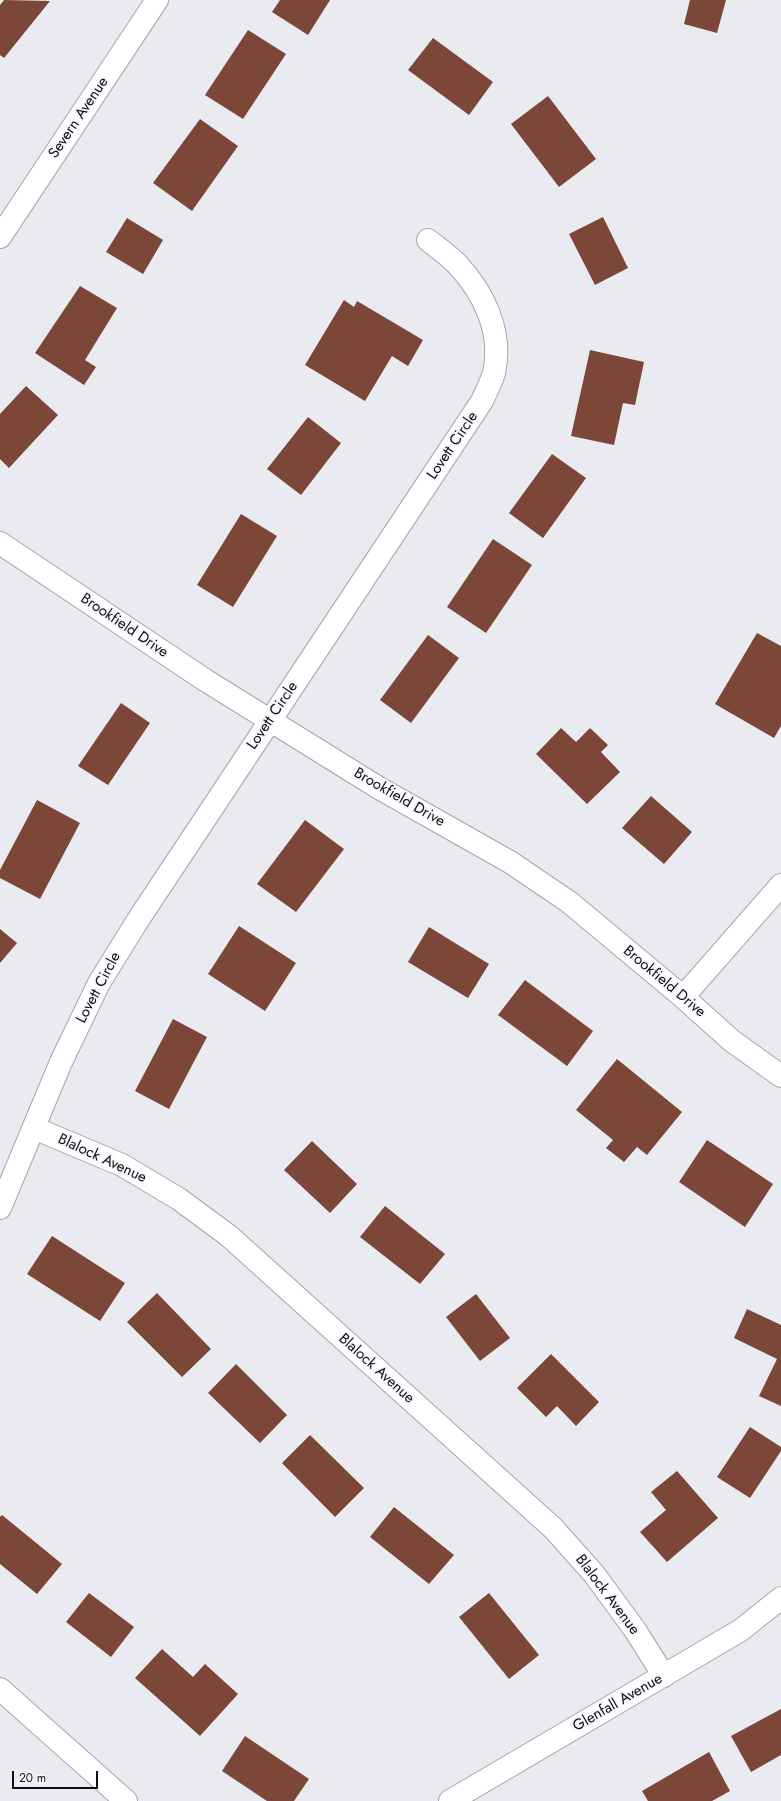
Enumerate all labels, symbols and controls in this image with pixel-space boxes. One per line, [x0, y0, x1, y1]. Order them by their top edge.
street label: Severn Avenue [45, 74, 113, 162]
street label: Lovett Circle [424, 409, 482, 483]
street label: Brookfield Drive [77, 590, 171, 662]
street label: Lovett Circle [244, 679, 302, 753]
street label: Brookfield Drive [350, 765, 448, 831]
street label: Brookfield Drive [619, 942, 709, 1022]
street label: Lovett Circle [73, 949, 125, 1027]
street label: Blalock Avenue [55, 1131, 149, 1187]
street label: Blalock Avenue [334, 1330, 418, 1408]
street label: Blalock Avenue [571, 1551, 643, 1639]
street label: Glenfall Avenue [570, 1670, 666, 1736]
scale bar [14, 1763, 100, 1789]
text: 20 m [19, 1769, 46, 1787]

